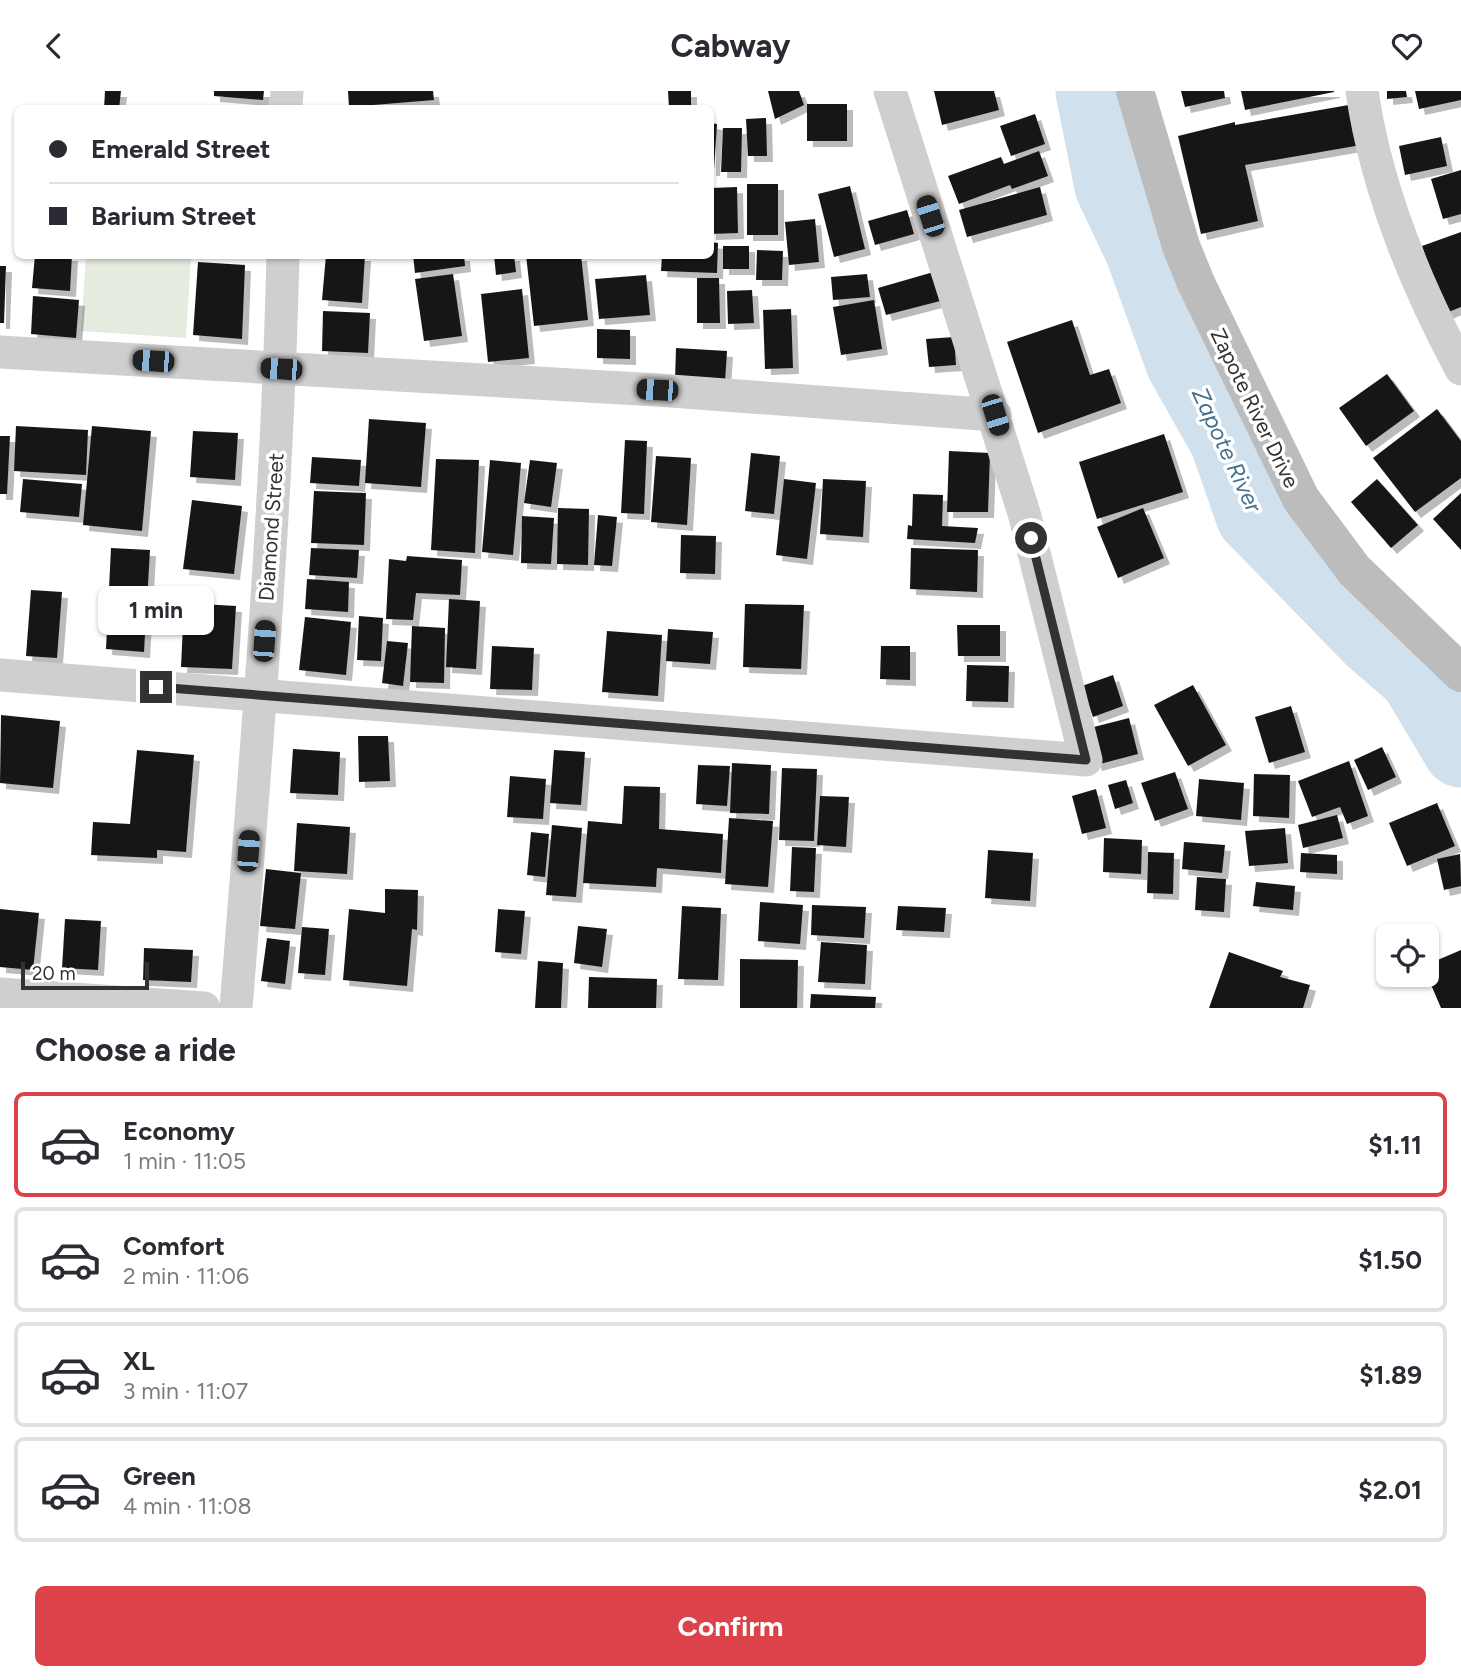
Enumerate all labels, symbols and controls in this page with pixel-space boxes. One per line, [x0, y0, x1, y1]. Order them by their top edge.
icon: back [35, 27, 73, 65]
text: Cabway [671, 27, 790, 65]
icon: heart [1388, 27, 1426, 65]
text: Emerald Street [91, 133, 271, 165]
car [914, 193, 947, 239]
text: Barium Street [91, 200, 256, 232]
street label: Zapote River Drive [1205, 324, 1305, 492]
car [132, 349, 175, 373]
car [260, 357, 303, 381]
car [636, 378, 679, 402]
water label: Zapote River [1186, 383, 1268, 517]
car [979, 392, 1012, 438]
street label: Diamond Street [253, 452, 289, 602]
route start [1015, 522, 1047, 554]
callout: 1 min [98, 585, 214, 635]
text: 1 min [129, 596, 183, 624]
car [253, 619, 276, 663]
route end [140, 671, 172, 703]
car [237, 829, 260, 873]
map controls [1376, 924, 1439, 987]
button: locate [1376, 924, 1439, 987]
scale bar [21, 959, 149, 991]
text: 20 m [32, 962, 76, 985]
text: Choose a ride [35, 1031, 236, 1069]
icon: car [39, 1113, 102, 1176]
text: Economy [123, 1115, 235, 1147]
text: $1.11 [1368, 1129, 1422, 1161]
text: 1 min · 11:05 [123, 1147, 246, 1175]
icon: car [39, 1228, 102, 1291]
text: Comfort [123, 1230, 225, 1262]
text: $1.50 [1358, 1244, 1422, 1276]
text: 2 min · 11:06 [123, 1262, 249, 1290]
icon: car [39, 1343, 102, 1406]
text: XL [123, 1345, 155, 1377]
text: $1.89 [1359, 1359, 1422, 1391]
text: 3 min · 11:07 [123, 1377, 248, 1405]
icon: car [39, 1458, 102, 1521]
text: Green [123, 1460, 196, 1492]
text: $2.01 [1358, 1474, 1422, 1506]
text: 4 min · 11:08 [123, 1492, 252, 1520]
button: Confirm [35, 1586, 1426, 1666]

